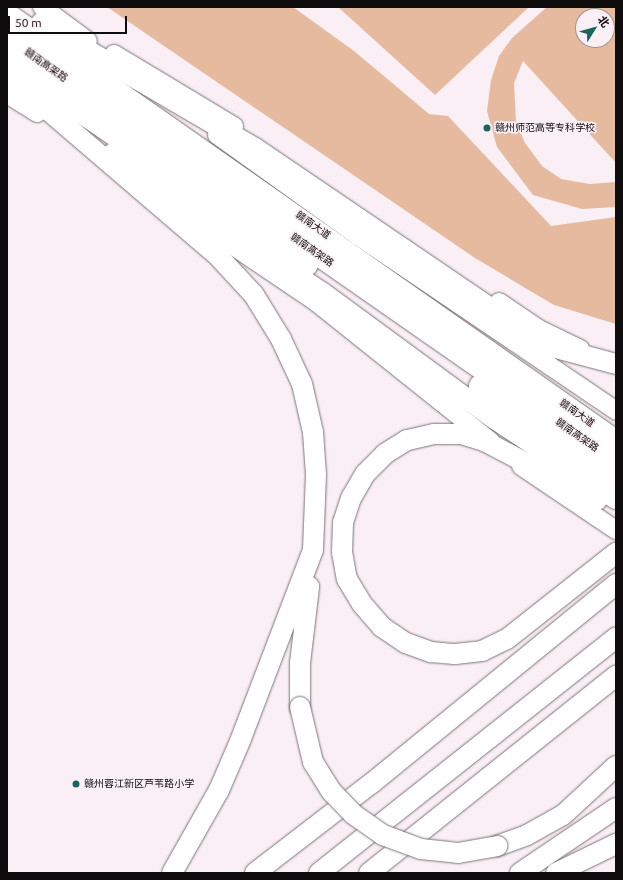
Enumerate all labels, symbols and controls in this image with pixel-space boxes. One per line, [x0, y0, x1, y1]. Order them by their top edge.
scale bar [10, 8, 129, 34]
north arrow [575, 8, 615, 48]
text: 北 [596, 13, 612, 29]
text: 50 m [15, 16, 42, 29]
street label: 赣南高架路 [22, 46, 70, 84]
place label: 赣州师范高等专科学校 [495, 122, 595, 134]
marker: 赣州师范高等专科学校 [482, 123, 492, 133]
street label: 赣南大道 [293, 209, 333, 241]
street label: 赣南高架路 [288, 231, 336, 269]
street label: 赣南大道 [557, 397, 597, 429]
street label: 赣南高架路 [553, 416, 601, 454]
place label: 赣州蓉江新区芦苇路小学 [84, 778, 194, 790]
marker: 赣州蓉江新区芦苇路小学 [71, 779, 81, 789]

